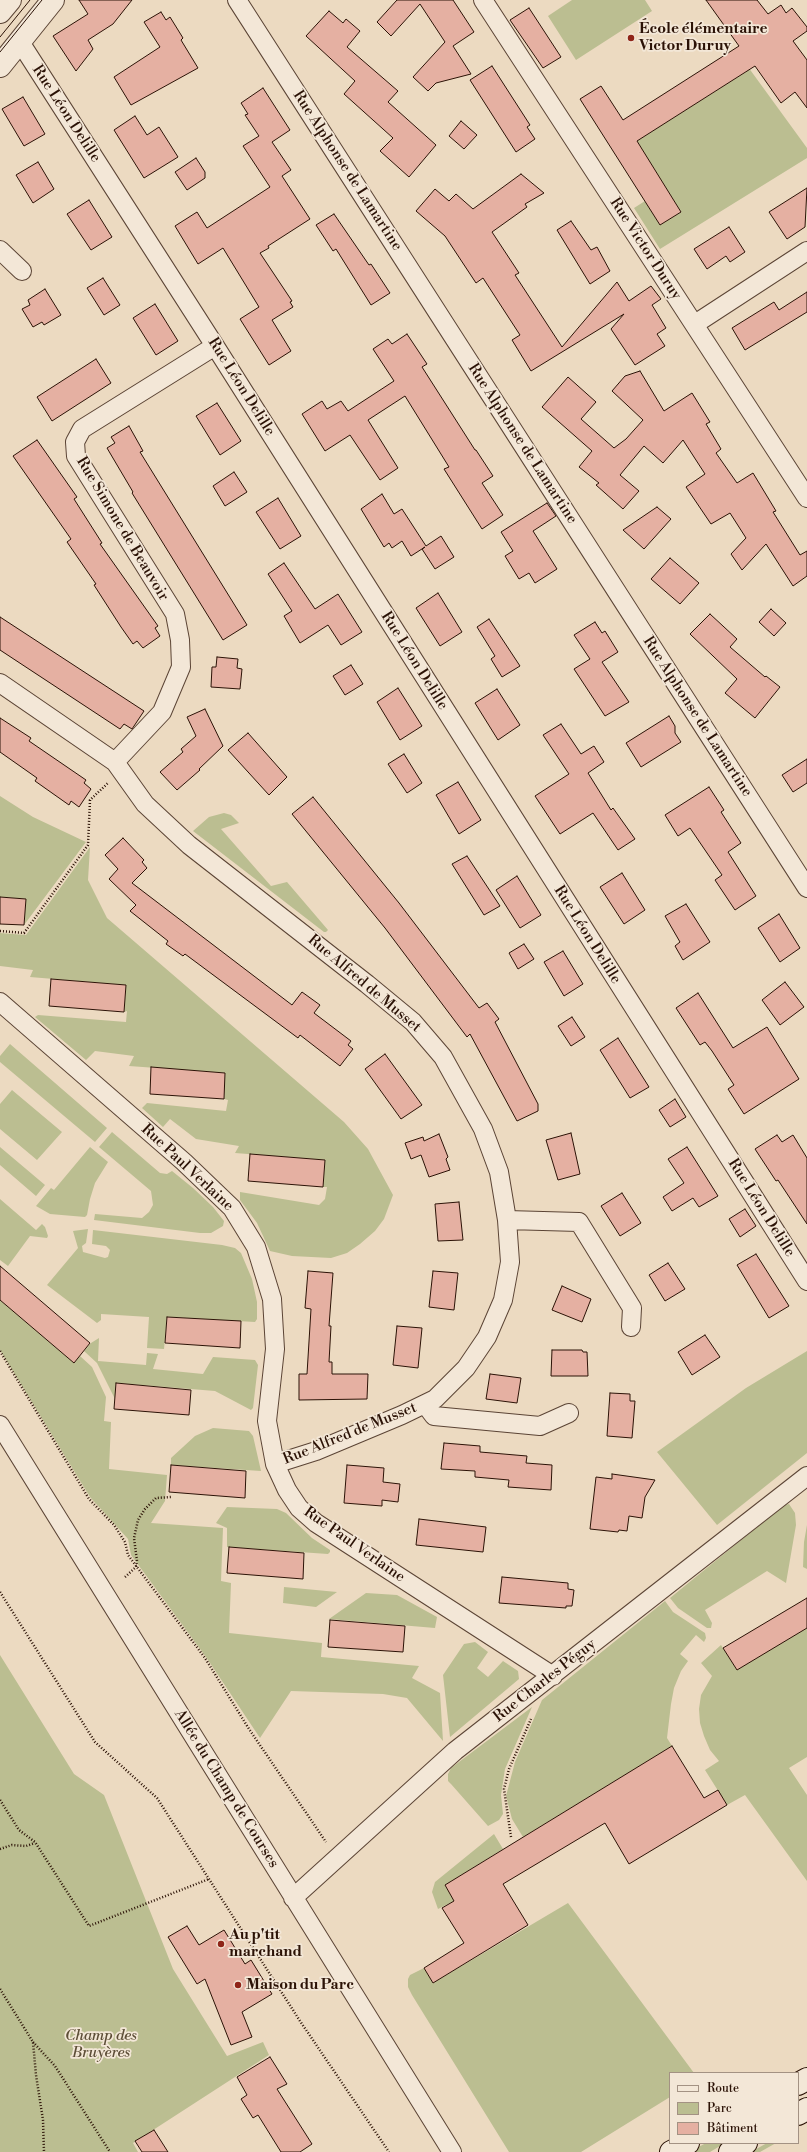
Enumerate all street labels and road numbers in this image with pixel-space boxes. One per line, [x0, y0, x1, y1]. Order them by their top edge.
street label: Rue Léon Delille [28, 62, 104, 166]
street label: Rue Alphonse de Lamartine [288, 87, 406, 255]
street label: Rue Victor Duruy [605, 195, 685, 303]
street label: Rue Léon Delille [204, 334, 278, 440]
street label: Rue Alphonse de Lamartine [463, 360, 581, 528]
street label: Rue Simone de Beauvoir [72, 454, 172, 604]
street label: Rue Léon Delille [377, 608, 451, 714]
street label: Rue Alphonse de Lamartine [638, 633, 756, 801]
street label: Rue Léon Delille [550, 882, 624, 988]
street label: Rue Alfred de Musset [304, 931, 424, 1037]
street label: Rue Paul Verlaine [137, 1121, 237, 1215]
street label: Rue Léon Delille [724, 1155, 798, 1261]
street label: Rue Alfred de Musset [281, 1399, 419, 1469]
street label: Rue Paul Verlaine [300, 1503, 408, 1587]
street label: Rue Charles Péguy [490, 1635, 600, 1727]
street label: Allée du Champ de Courses [170, 1707, 282, 1871]

